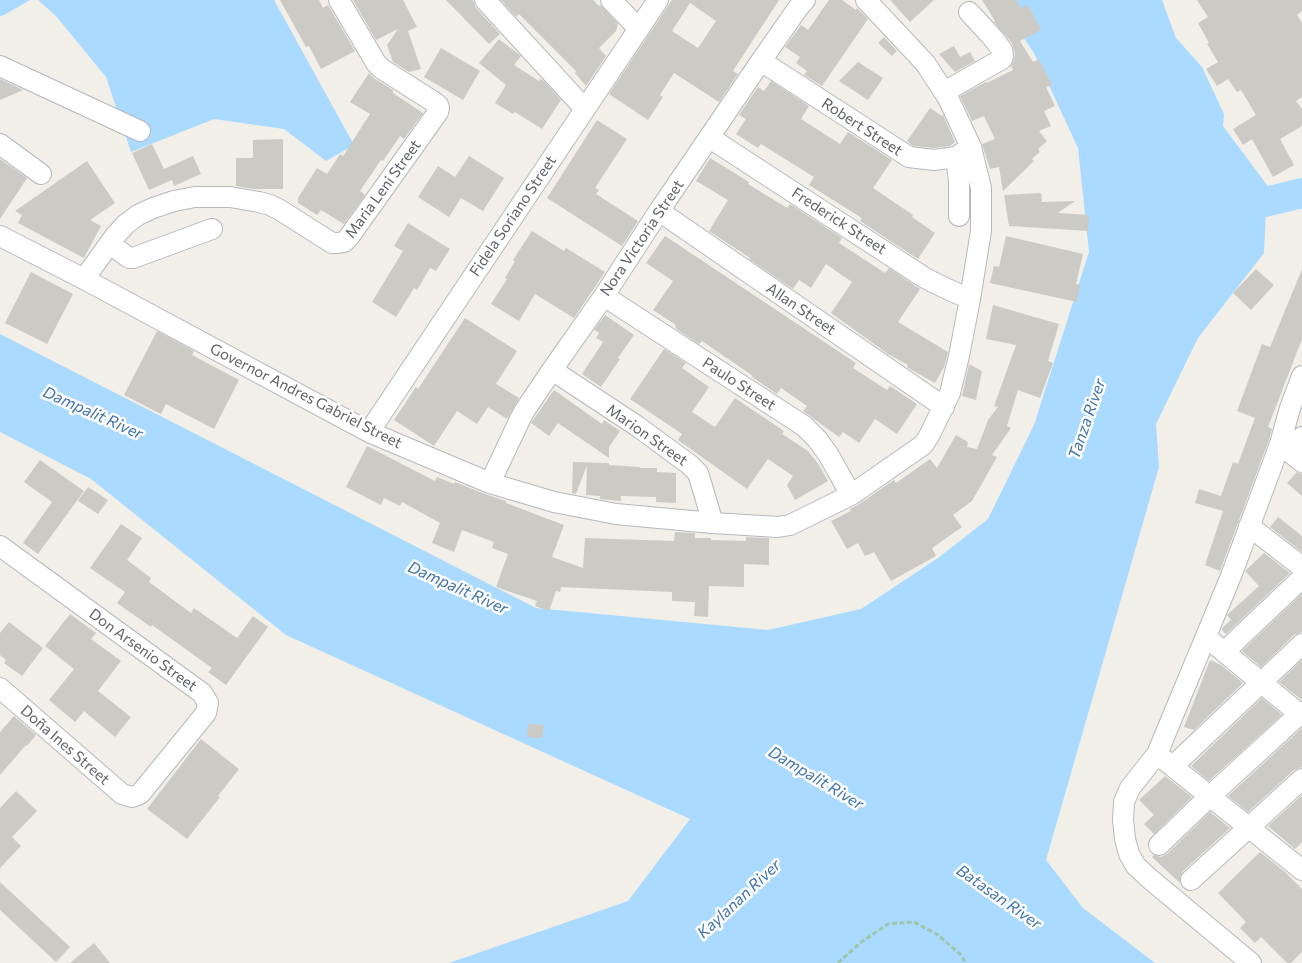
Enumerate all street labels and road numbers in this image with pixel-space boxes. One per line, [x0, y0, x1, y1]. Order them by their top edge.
street label: Robert Street [818, 94, 906, 160]
street label: Maria Leni Street [341, 136, 425, 242]
street label: Fidela Soriano Street [466, 152, 560, 280]
street label: Nora Victoria Street [596, 176, 688, 300]
street label: Frederick Street [788, 184, 890, 258]
street label: Allan Street [763, 279, 839, 339]
street label: Governor Andres Gabriel Street [207, 340, 405, 452]
street label: Paulo Street [699, 354, 779, 414]
street label: Marion Street [603, 400, 691, 470]
street label: Don Arsenio Street [86, 605, 200, 695]
street label: Doña Ines Street [17, 701, 113, 789]

